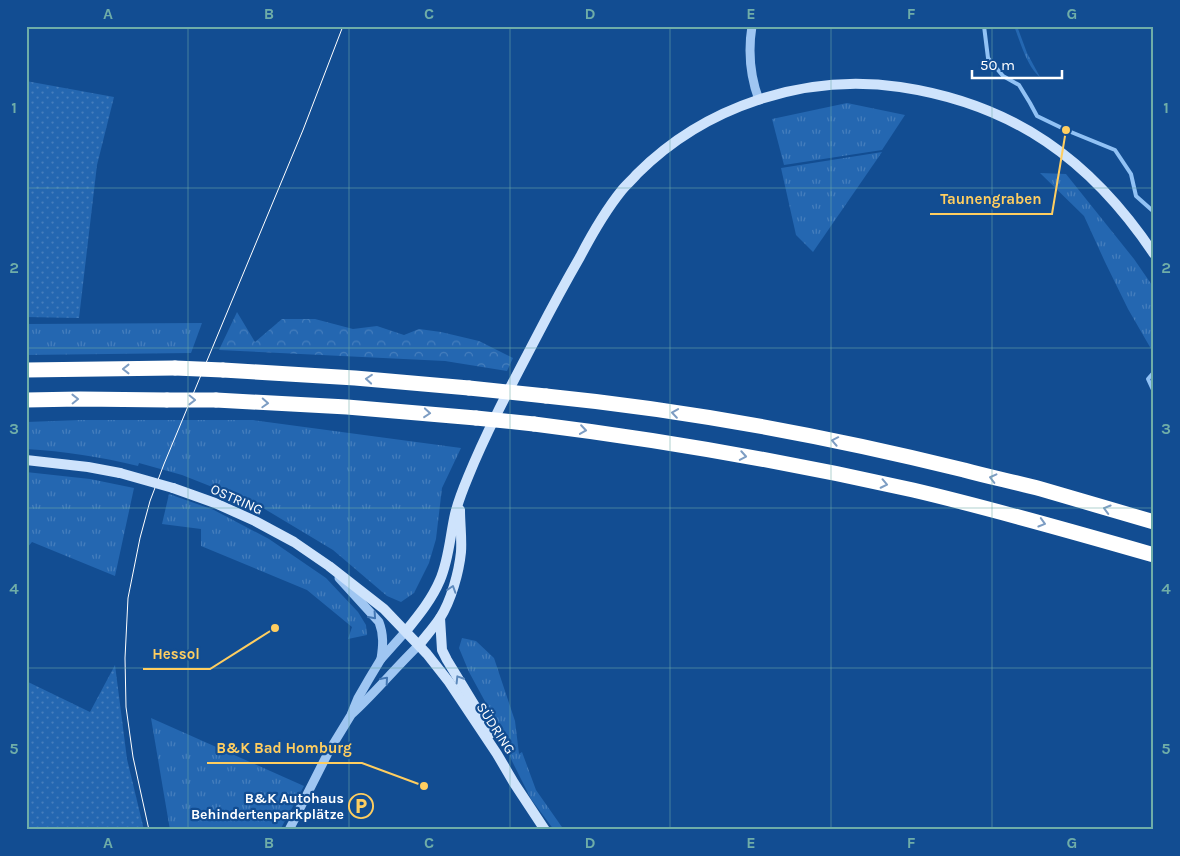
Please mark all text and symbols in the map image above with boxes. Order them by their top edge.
text: A [103,4,113,23]
text: B [264,4,274,23]
text: C [424,4,434,23]
text: D [585,4,596,23]
text: E [746,4,756,23]
text: F [907,4,916,23]
text: G [1067,4,1077,23]
scale bar [972,48,1062,80]
text: 50 m [980,56,1015,74]
text: 1 [11,98,17,117]
text: 1 [1163,98,1169,117]
callout: Taunengraben [930,184,1052,214]
text: Taunengraben [940,190,1042,208]
text: 2 [9,258,19,277]
text: 2 [1161,258,1171,277]
one-way arrow [122,364,130,374]
one-way arrow [364,374,372,385]
one-way arrow [72,394,79,404]
one-way arrow [188,395,196,405]
one-way arrow [261,397,269,408]
one-way arrow [423,408,431,419]
one-way arrow [670,408,679,418]
text: 3 [9,419,19,438]
text: 3 [1161,419,1171,438]
one-way arrow [579,424,587,435]
one-way arrow [830,436,839,446]
one-way arrow [739,450,748,460]
one-way arrow [989,473,997,483]
one-way arrow [880,478,888,489]
street label: OSTRING [208,480,266,519]
one-way arrow [1103,504,1112,514]
one-way arrow [1037,517,1045,527]
text: 4 [9,579,19,598]
text: 4 [1161,579,1171,598]
one-way arrow [447,585,457,593]
one-way arrow [367,610,376,619]
callout: Hessol [143,639,210,669]
text: Hessol [152,645,200,663]
one-way arrow [456,676,466,685]
one-way arrow [379,677,388,686]
street label: SÜDRING [473,699,518,757]
callout: B&K Bad Homburg [207,733,362,763]
text: 5 [9,739,19,758]
text: B&K Bad Homburg [216,739,352,757]
text: 5 [1161,739,1171,758]
place label: B&K Autohaus Behindertenparkplätze [191,790,344,823]
parking icon: B&K Autohaus Behindertenparkplätze [348,793,374,819]
text: A [103,833,113,852]
text: B [264,833,274,852]
text: C [424,833,434,852]
text: D [585,833,596,852]
text: E [746,833,756,852]
text: F [907,833,916,852]
text: G [1067,833,1077,852]

